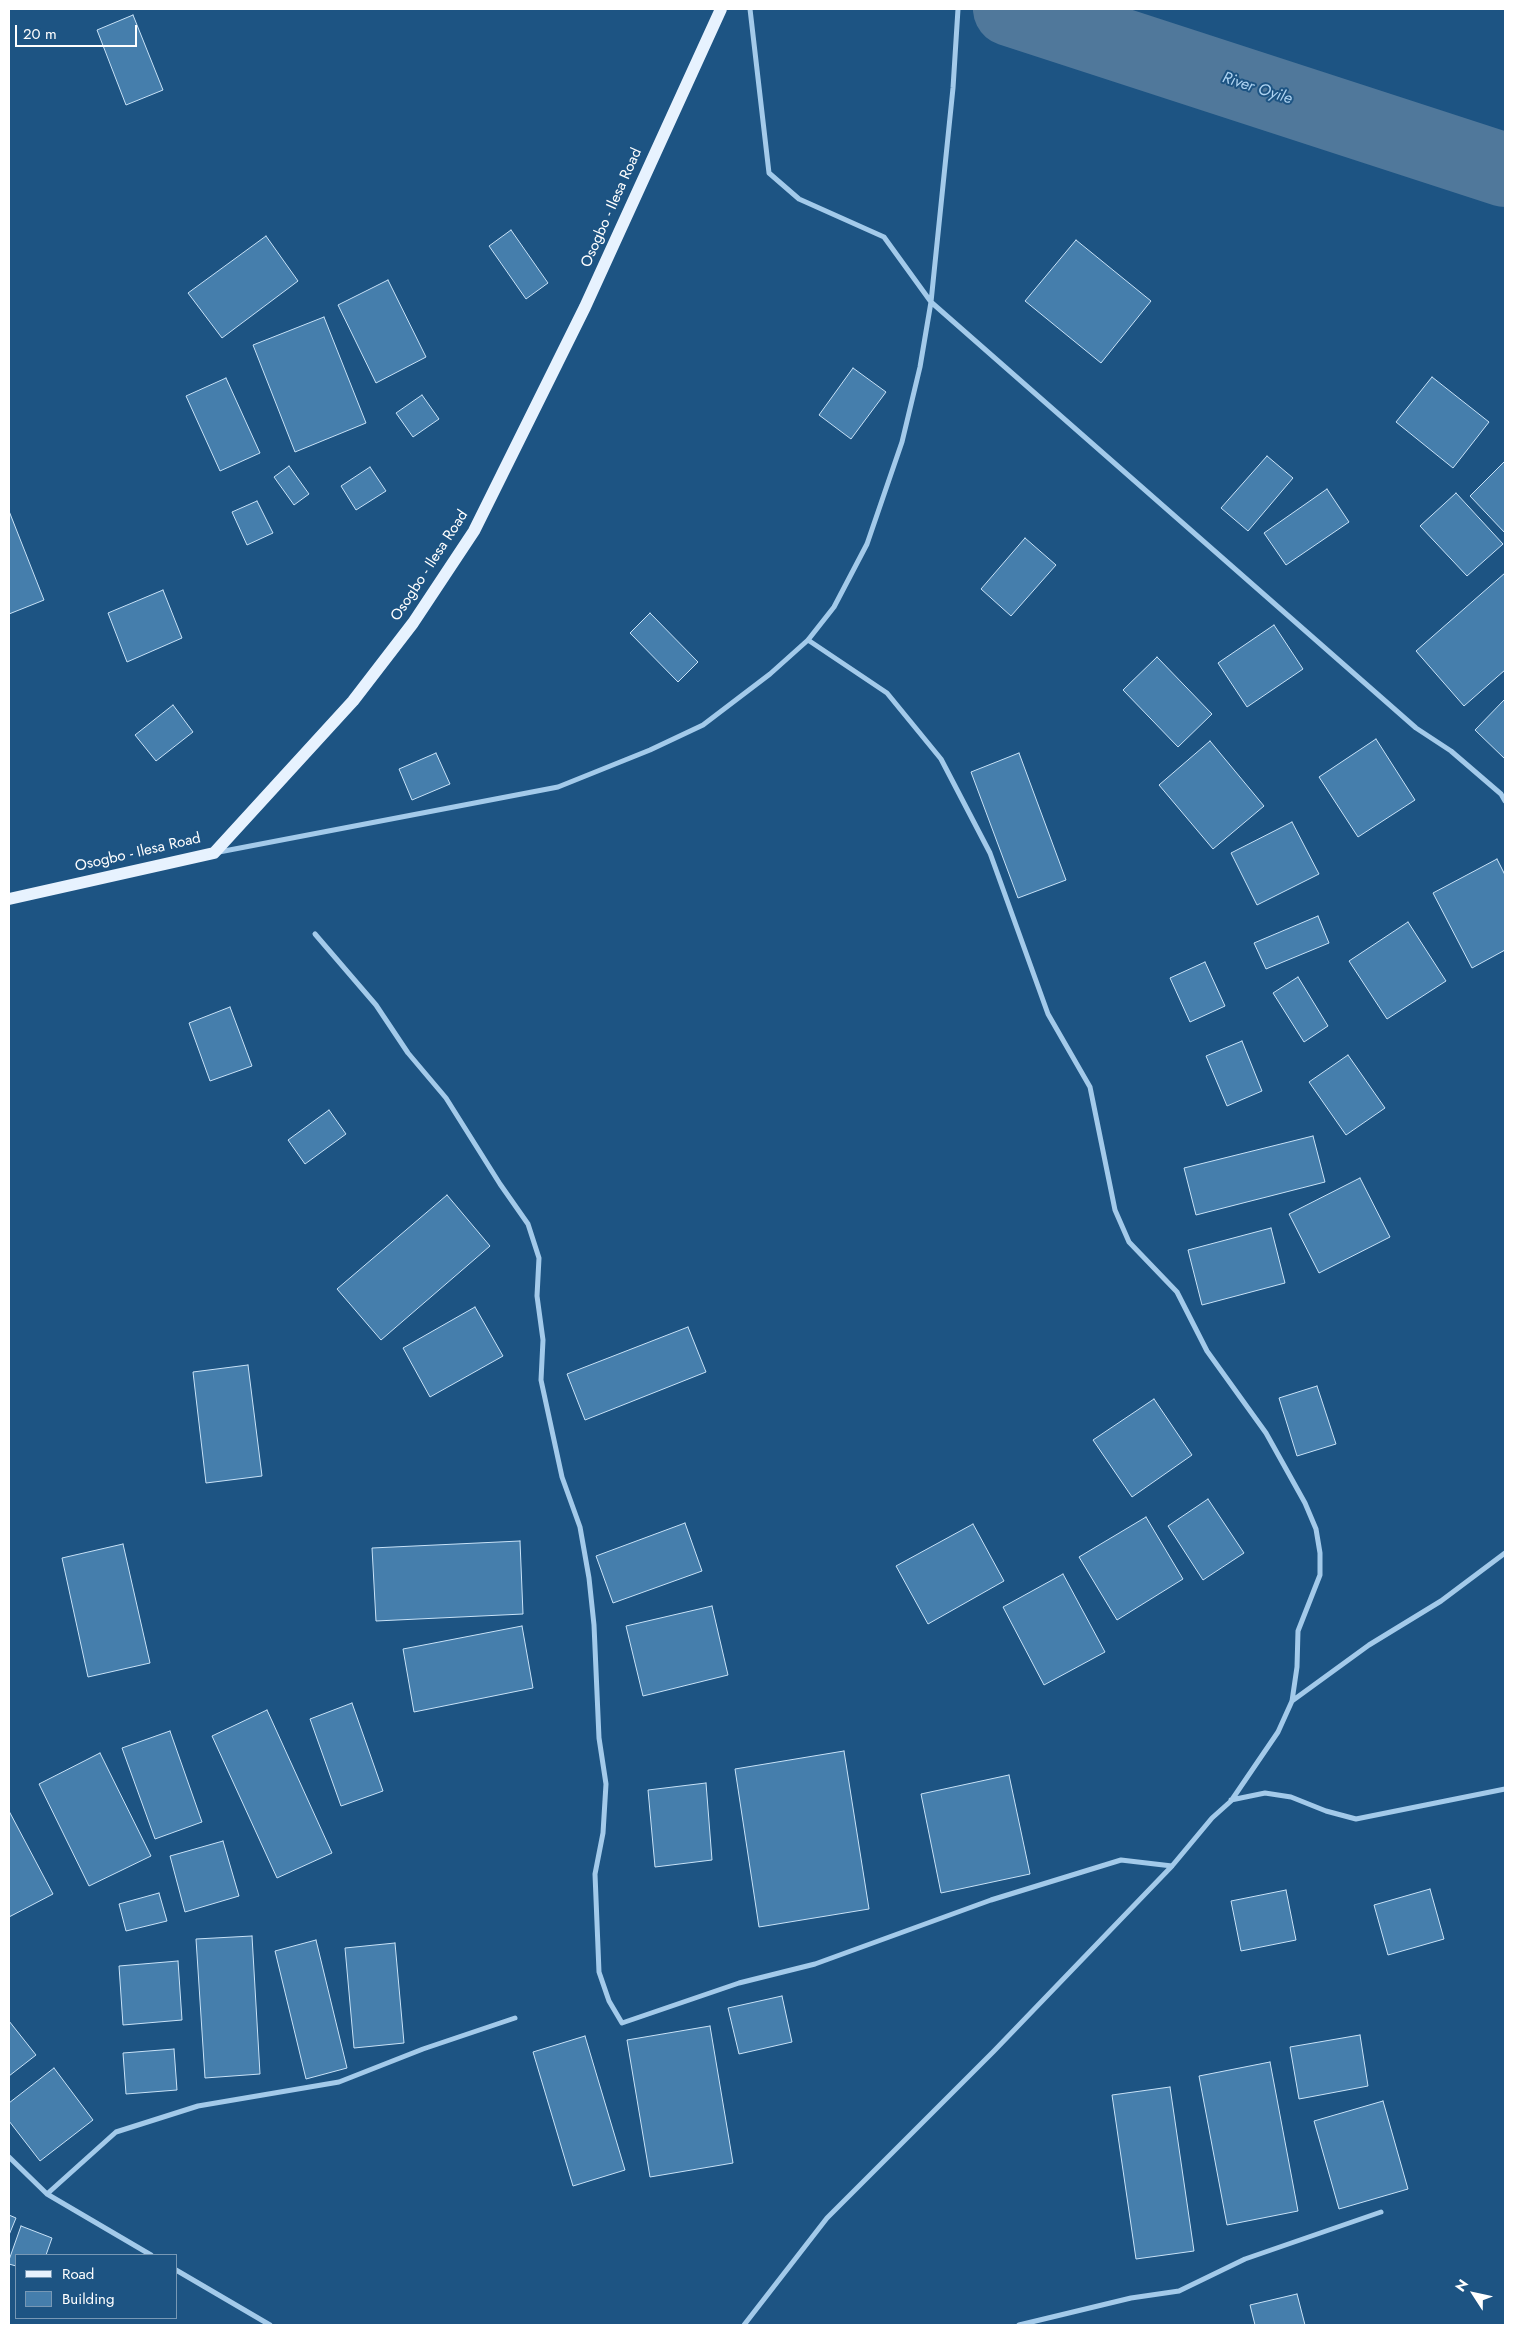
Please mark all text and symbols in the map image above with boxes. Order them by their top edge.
scale bar [18,15,140,47]
text: 20 m [23,23,57,45]
water label: River Oyile [1220,69,1294,109]
street label: Osogbo - Ilesa Road [578,146,646,270]
street label: Osogbo - Ilesa Road [387,507,473,625]
street label: Osogbo - Ilesa Road [73,830,203,876]
legend [15,2254,178,2319]
text: Road [62,2263,94,2285]
north arrow [1449,2269,1499,2319]
text: N [1450,2275,1473,2296]
text: Building [62,2288,114,2310]

